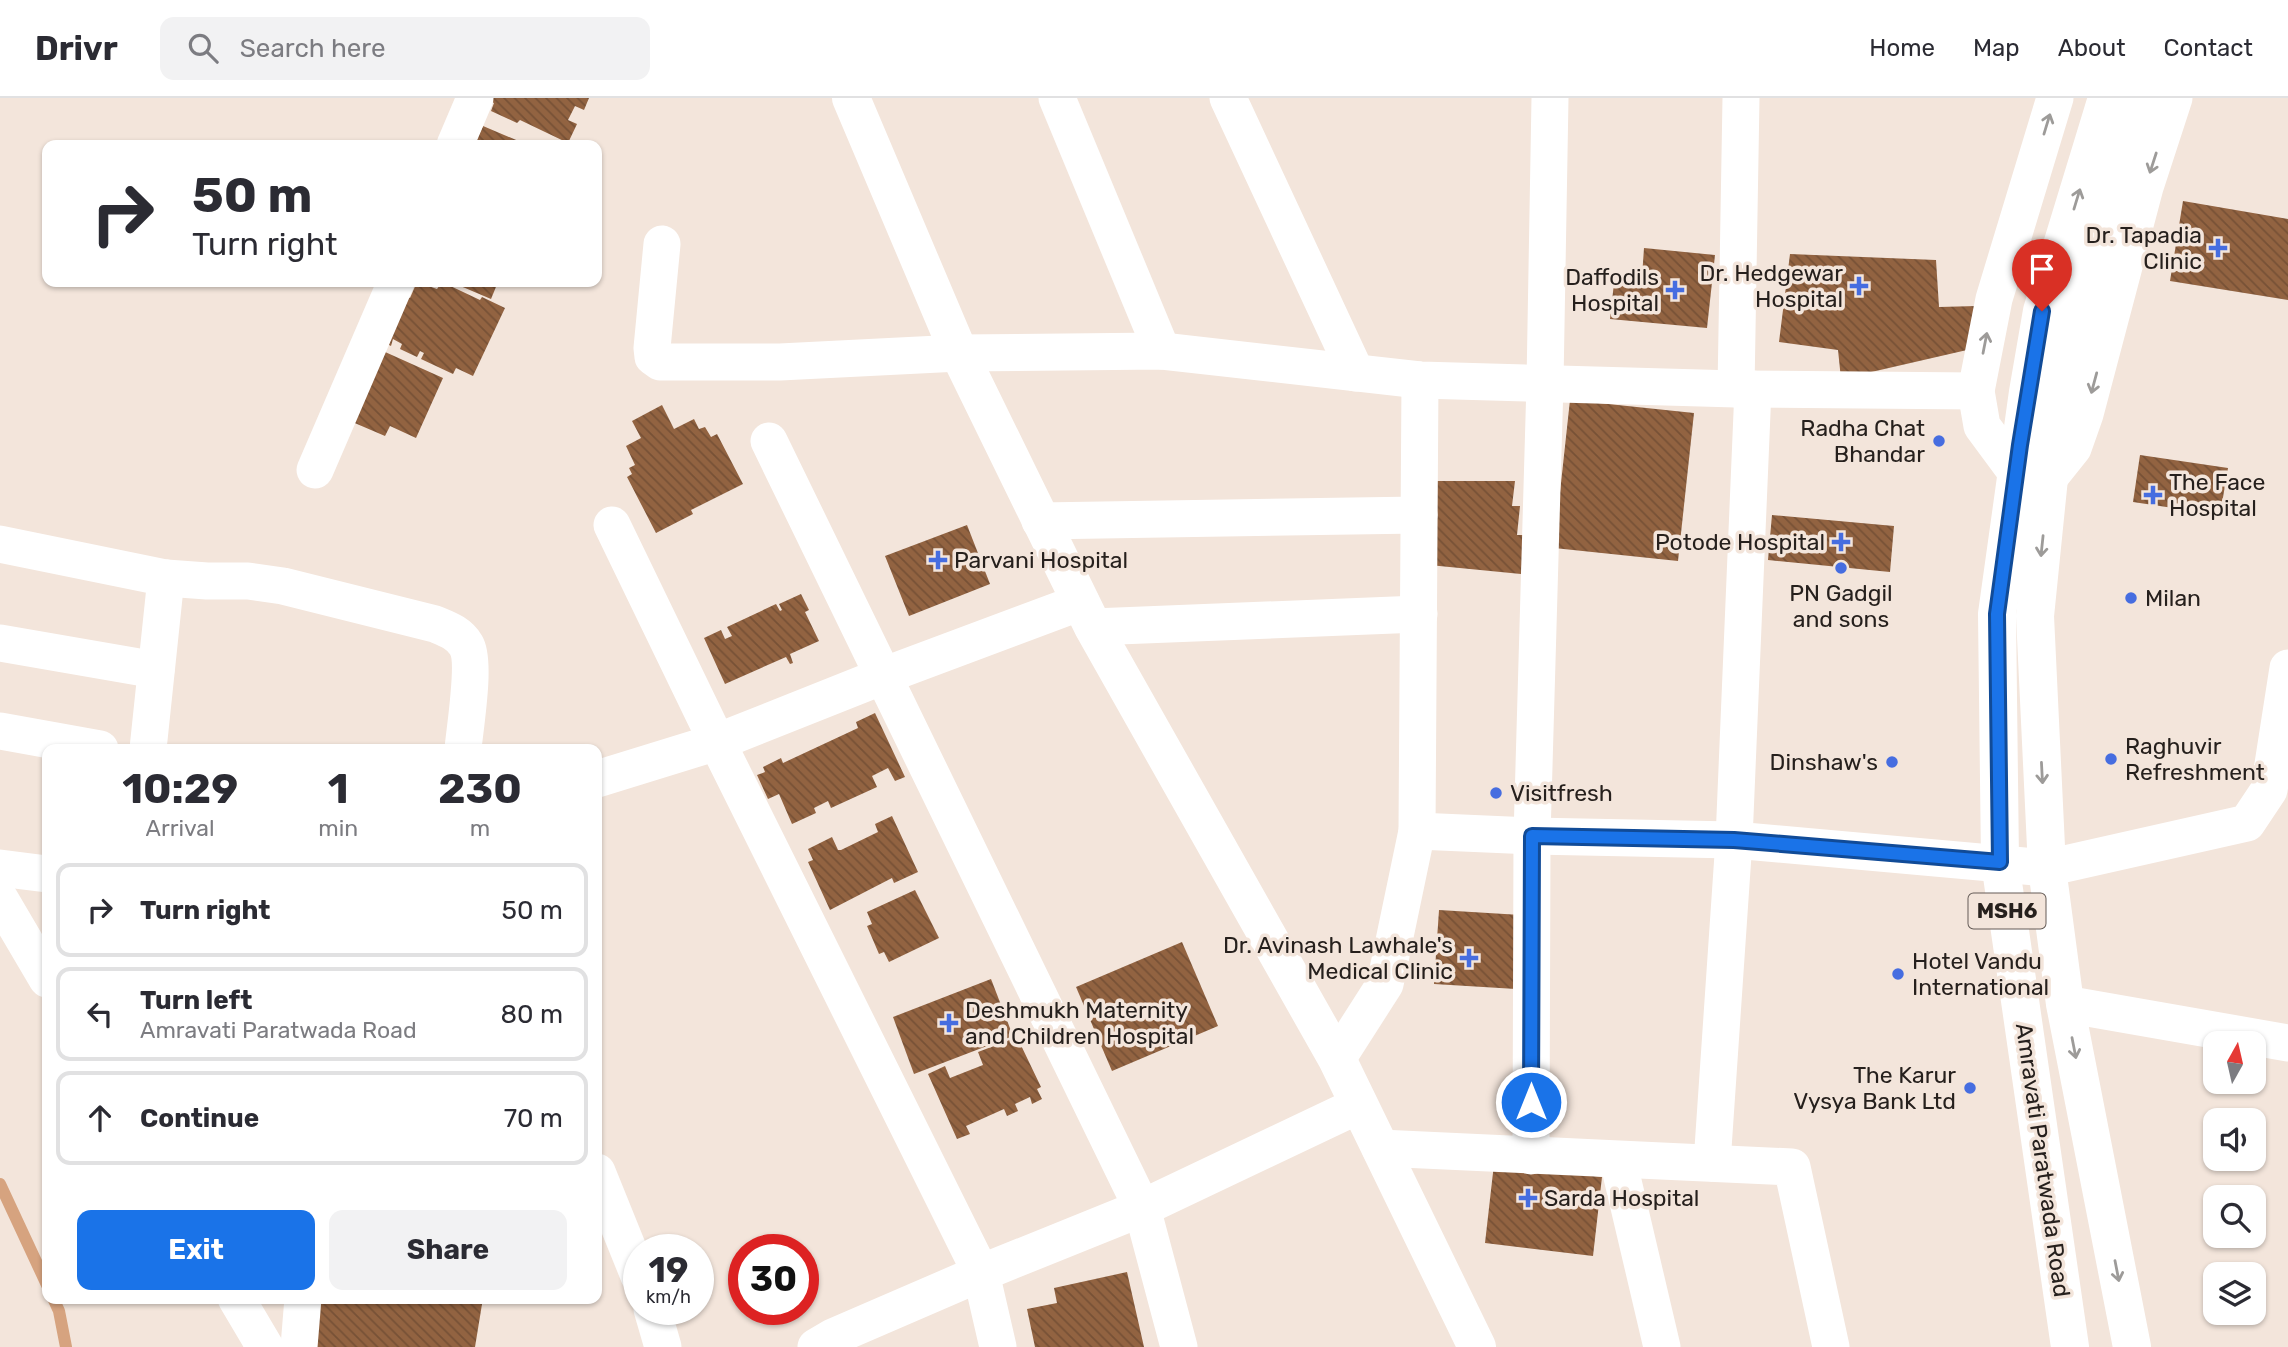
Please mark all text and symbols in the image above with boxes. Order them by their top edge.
search box [160,17,650,80]
text: Drivr [35,29,118,68]
icon: search [184,29,222,67]
text: Search here [240,33,386,64]
text: Home [1869,34,1935,62]
text: Map [1973,34,2020,62]
text: About [2058,34,2126,62]
text: Contact [2164,34,2253,62]
one-way arrow [2041,113,2054,135]
one-way arrow [2146,152,2159,174]
text: 50 m [192,166,312,224]
icon: right [77,168,168,259]
one-way arrow [2071,188,2084,210]
place label: Dr. Tapadia Clinic [2086,221,2202,275]
text: Turn right [192,225,337,263]
marker: Dr. Tapadia Clinic [2208,238,2228,258]
pin [2012,239,2072,311]
icon: arrive [2023,250,2061,288]
place label: Dr. Hedgewar Hospital [1699,259,1843,313]
place label: Daffodils Hospital [1565,263,1659,317]
marker: Dr. Hedgewar Hospital [1849,276,1869,296]
marker: Daffodils Hospital [1665,280,1685,300]
one-way arrow [1979,332,1992,355]
one-way arrow [2087,371,2100,393]
place label: Radha Chat Bhandar [1800,414,1925,468]
marker: Radha Chat Bhandar [1931,433,1947,449]
place label: The Face Hospital [2169,468,2265,522]
marker: The Face Hospital [2143,485,2163,505]
place label: Potode Hospital [1655,528,1825,556]
marker: Potode Hospital [1831,532,1851,552]
one-way arrow [2035,535,2048,557]
place label: Parvani Hospital [954,546,1128,574]
marker: Parvani Hospital [928,550,948,570]
marker: PN Gadgil and sons [1833,560,1849,576]
place label: PN Gadgil and sons [1789,579,1893,633]
place label: Milan [2145,584,2201,612]
marker: Milan [2123,590,2139,606]
place label: Raghuvir Refreshment [2125,732,2265,786]
place label: Dinshaw's [1770,748,1878,776]
marker: Raghuvir Refreshment [2103,751,2119,767]
marker: Dinshaw's [1884,754,1900,770]
one-way arrow [2036,762,2049,785]
text: 10:29 [122,764,238,814]
text: 1 [328,764,349,814]
text: 230 [438,764,522,814]
place label: Visitfresh [1510,779,1613,807]
marker: Visitfresh [1488,785,1504,801]
text: Arrival [146,814,215,842]
text: min [318,814,358,842]
text: m [470,814,490,842]
icon: right [81,891,119,929]
road number: MSH6 [1968,894,2046,928]
text: Turn right [140,895,270,926]
text: 50 m [502,895,563,926]
place label: Dr. Avinash Lawhale's Medical Clinic [1223,931,1453,985]
place label: Hotel Vandu International [1912,947,2049,1001]
marker: Dr. Avinash Lawhale's Medical Clinic [1459,948,1479,968]
marker: Hotel Vandu International [1890,966,1906,982]
text: Turn left [140,985,252,1016]
icon: left [81,995,119,1033]
place label: Deshmukh Maternity and Children Hospital [965,996,1194,1050]
text: 80 m [500,999,563,1030]
marker: Deshmukh Maternity and Children Hospital [939,1013,959,1033]
text: Amravati Paratwada Road [140,1016,417,1044]
street label: Amravati Paratwada Road [2010,1021,2076,1299]
north arrow [2203,1031,2266,1094]
map controls [2203,1031,2266,1325]
one-way arrow [2067,1036,2081,1059]
place label: The Karur Vysya Bank Ltd [1793,1061,1956,1115]
position arrow [1494,1065,1568,1139]
marker: The Karur Vysya Bank Ltd [1962,1080,1978,1096]
icon: ahead [81,1099,119,1137]
text: Continue [140,1103,259,1134]
text: 70 m [504,1103,563,1134]
button: sound [2203,1108,2266,1171]
place label: Sarda Hospital [1544,1184,1699,1212]
button: search [2203,1185,2266,1248]
marker: Sarda Hospital [1518,1188,1538,1208]
button: Exit [77,1210,315,1290]
button: Share [329,1210,567,1290]
speed limit sign: 30 [728,1234,819,1325]
text: 19 [649,1249,688,1291]
one-way arrow [2111,1259,2124,1282]
button: layers [2203,1262,2266,1325]
text: km/h [646,1286,691,1308]

